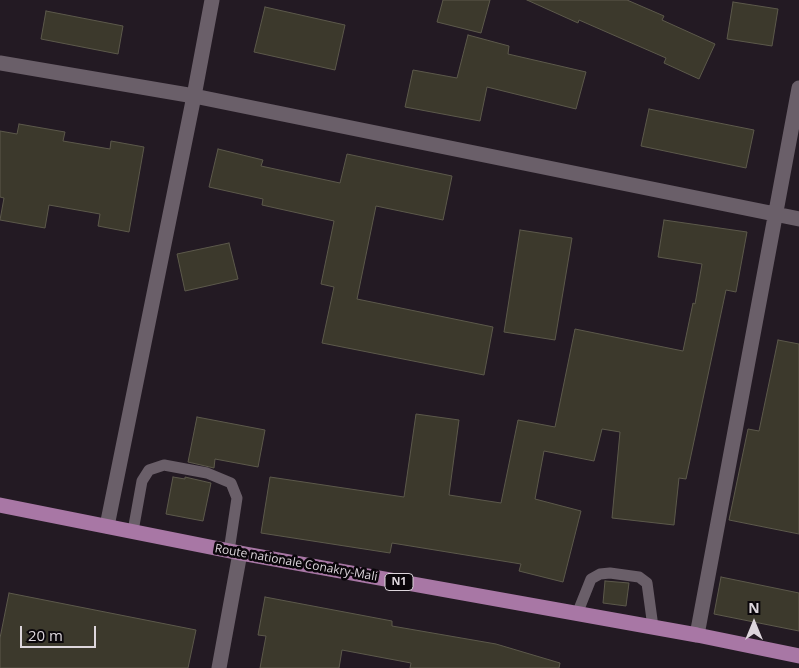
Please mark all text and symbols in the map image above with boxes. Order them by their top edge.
street label: Route nationale Conakry-Mali [214,542,378,584]
road number: N1 [385,574,413,590]
north arrow [729,598,779,648]
text: N [748,598,760,617]
scale bar [22,616,99,648]
text: 20 m [28,625,63,645]

